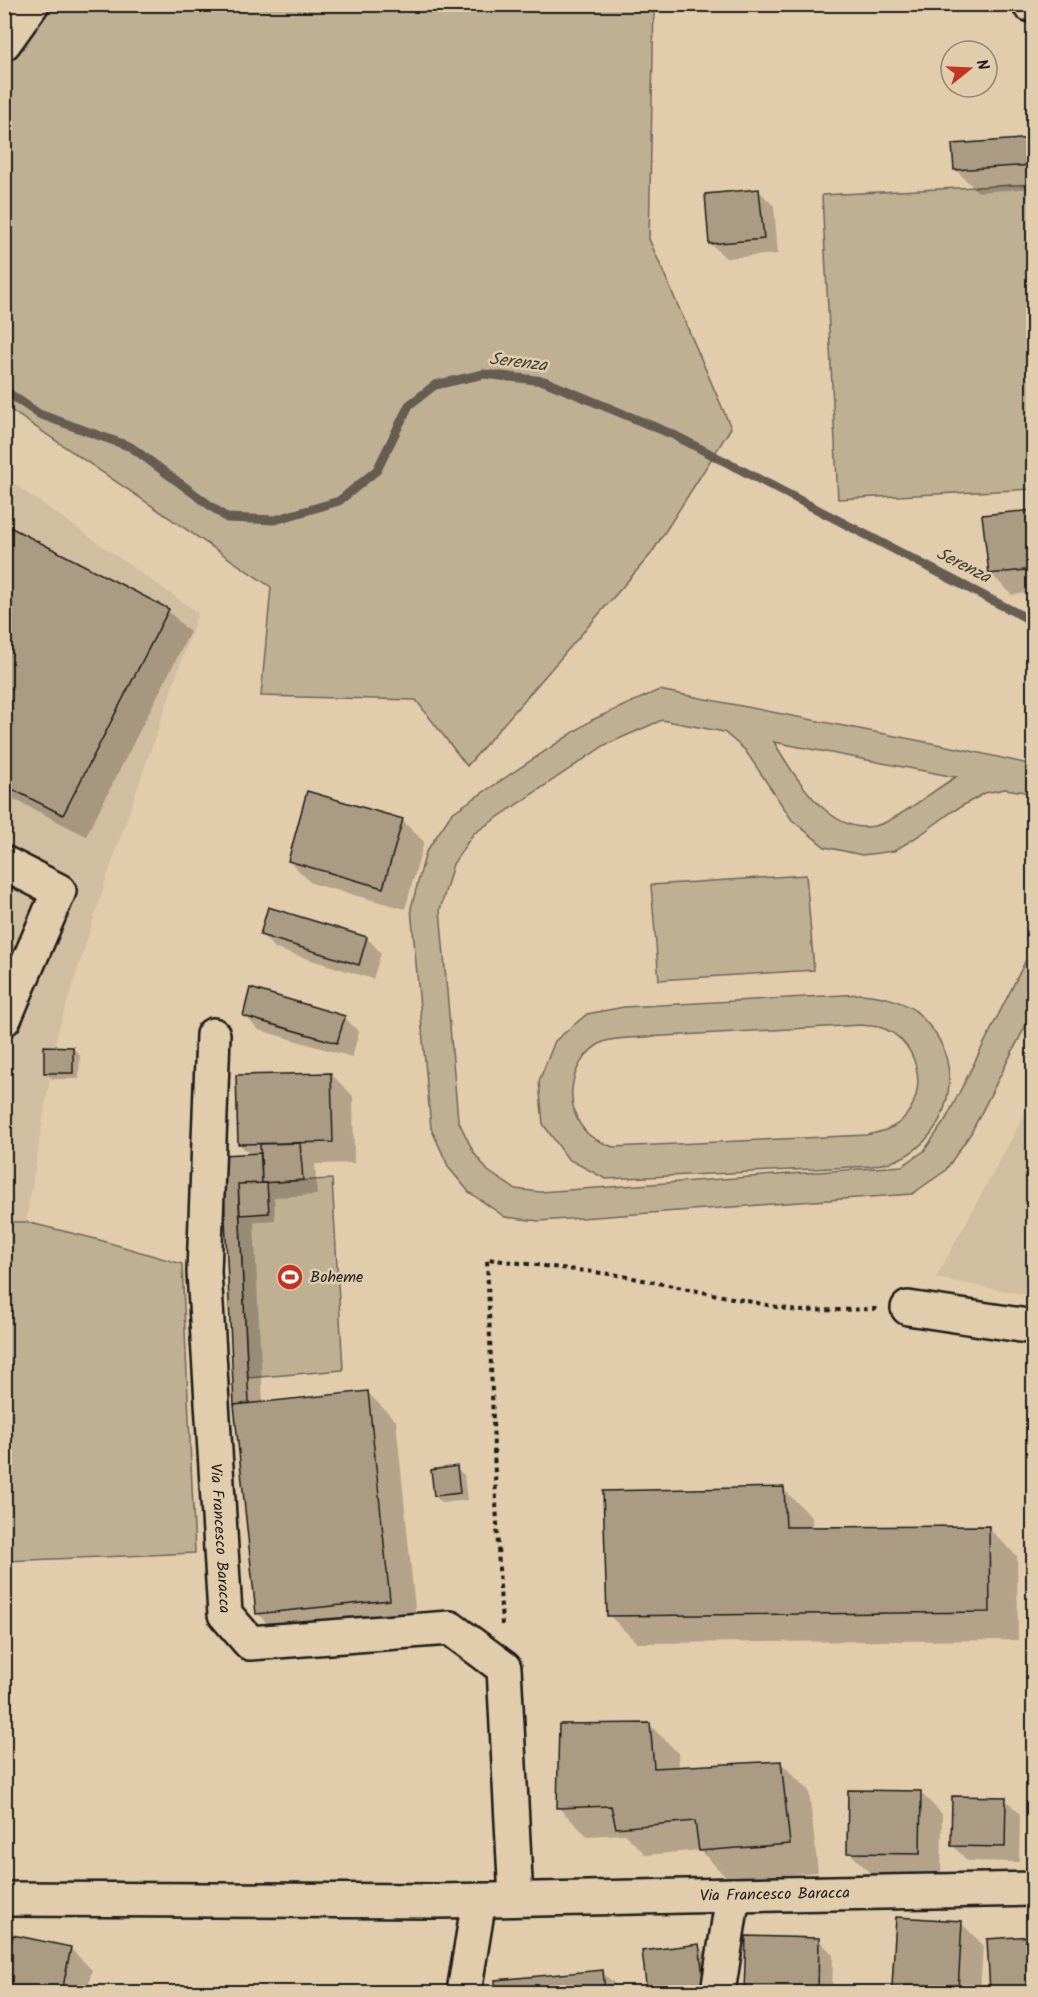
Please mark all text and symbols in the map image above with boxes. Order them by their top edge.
north arrow [939,39,999,99]
text: N [968,56,995,73]
water label: Serenza [488,345,550,381]
water label: Serenza [931,540,997,593]
sports icon: Boheme [275,1262,305,1292]
place label: Boheme [310,1265,363,1290]
street label: Via Francesco Baracca [203,1463,237,1614]
street label: Via Francesco Baracca [700,1880,850,1908]

